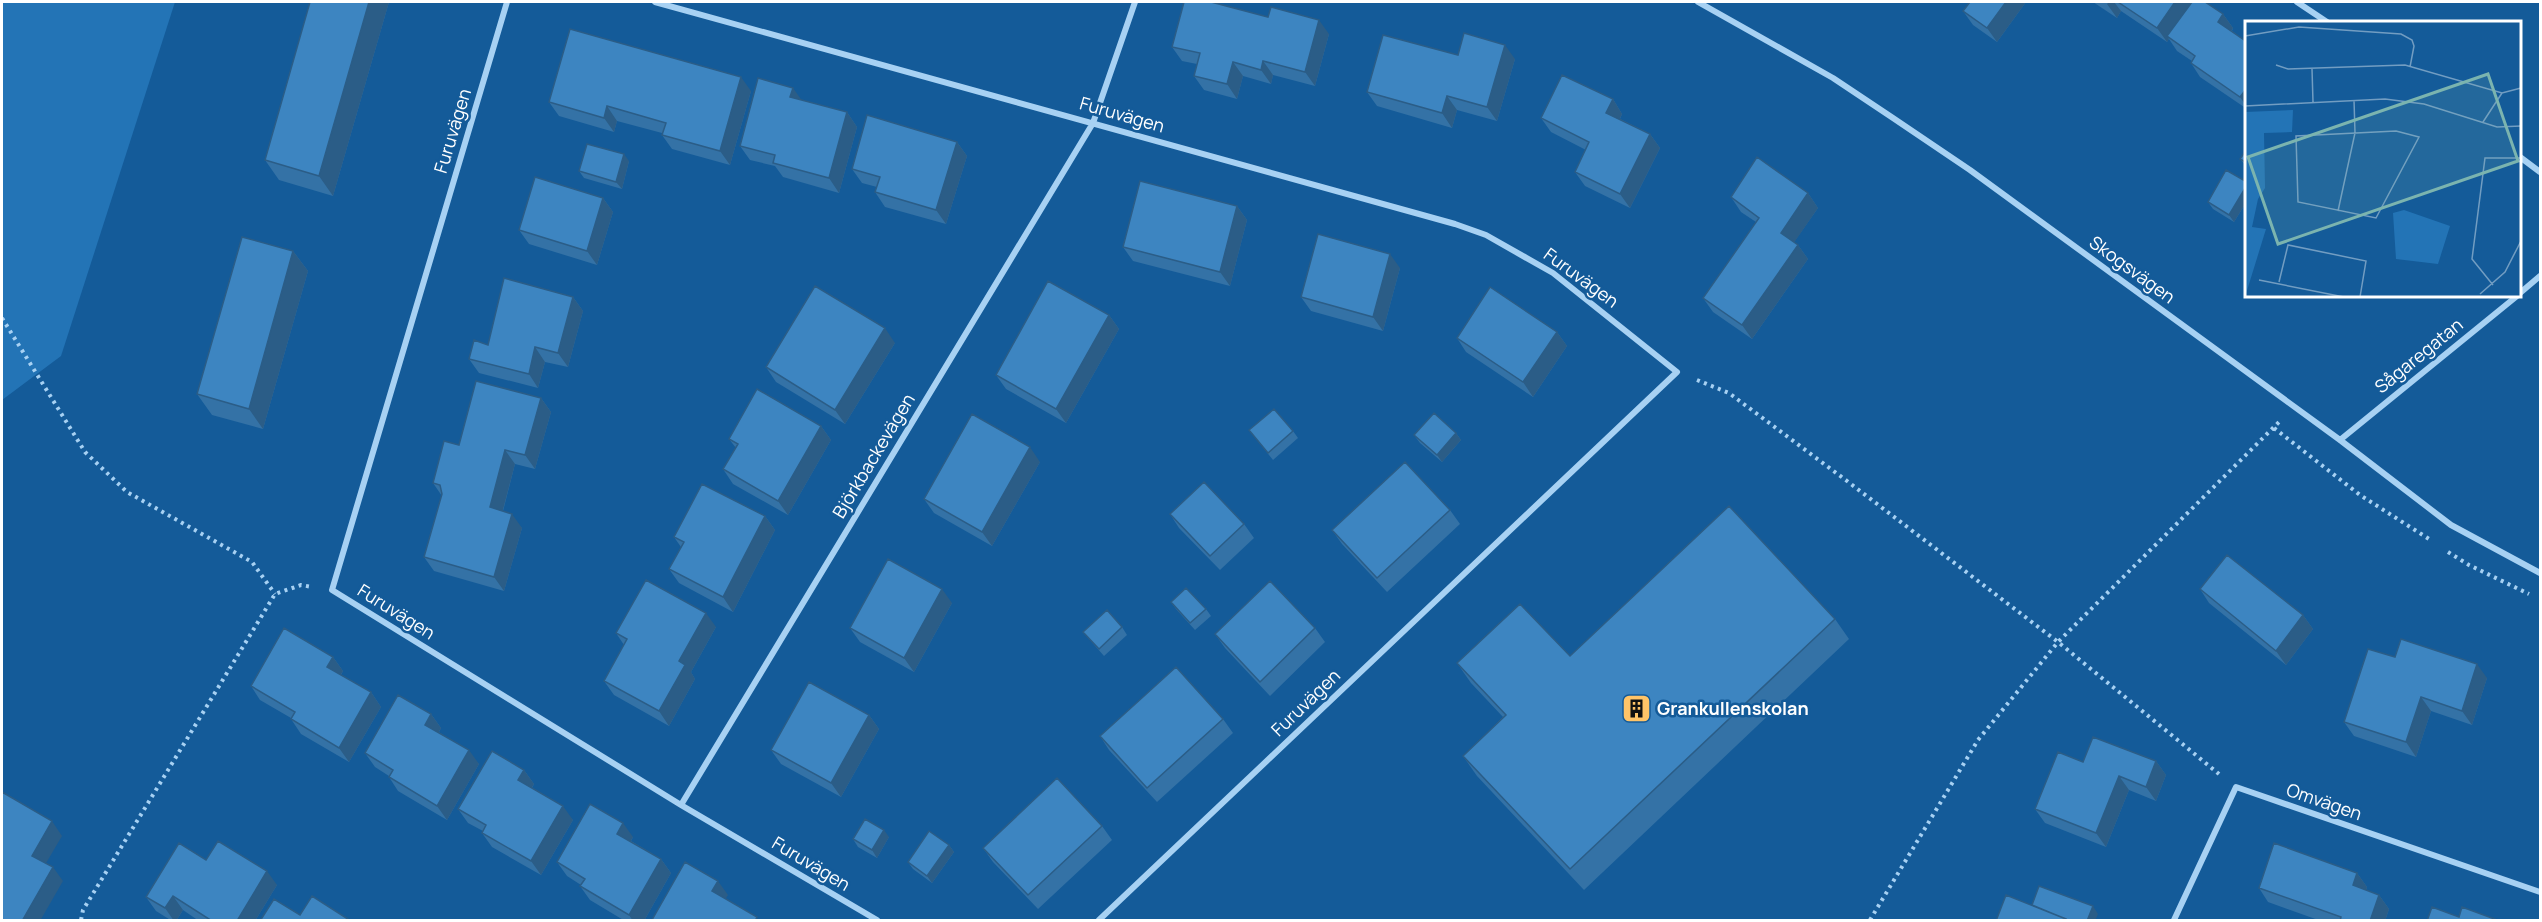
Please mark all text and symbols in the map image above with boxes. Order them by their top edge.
inset map [2245,21,2521,297]
street label: Furuvägen [428,86,476,176]
street label: Furuvägen [1077,90,1167,138]
street label: Skogsvägen [2085,230,2180,308]
street label: Furuvägen [1539,242,1624,313]
street label: Sågaregatan [2369,312,2468,398]
street label: Björkbackevägen [826,389,920,522]
street label: Furuvägen [353,578,440,644]
street label: Furuvägen [1266,663,1345,741]
building icon: Grankullenskolan [1620,693,1652,725]
place label: Grankullenskolan [1657,696,1809,720]
street label: Omvägen [2283,777,2365,825]
street label: Furuvägen [768,830,855,896]

